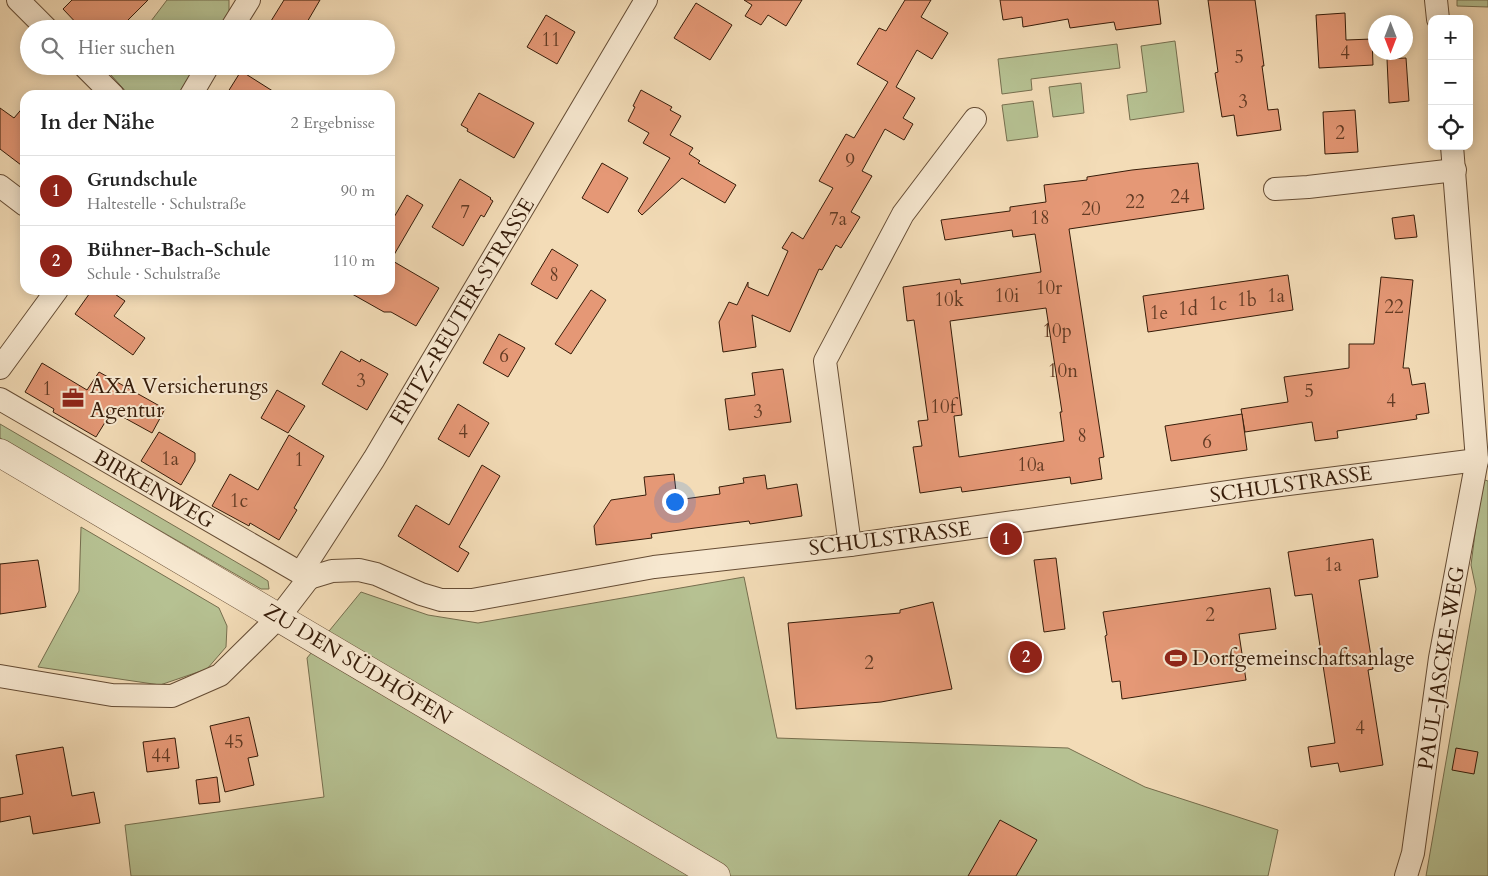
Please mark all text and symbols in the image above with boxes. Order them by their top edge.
north arrow [1368,15,1413,60]
map controls [1428,15,1473,150]
button: + [1428,15,1473,60]
search box [20,20,395,75]
house number: 11 [541,27,561,53]
icon: search [38,34,66,62]
text: Hier suchen [78,35,175,61]
house number: 4 [1340,40,1350,66]
house number: 5 [1234,44,1244,70]
button: − [1428,60,1473,105]
house number: 3 [1238,89,1248,115]
button: locate [1428,105,1473,150]
text: In der Nähe [40,108,155,137]
text: 2 Ergebnisse [290,112,375,134]
house number: 2 [1335,120,1345,146]
house number: 9 [845,148,855,174]
text: Grundschule [87,167,198,193]
text: 1 [52,180,60,202]
text: 90 m [341,180,375,202]
house number: 24 [1170,184,1190,210]
house number: 22 [1125,189,1145,215]
street label: FRITZ-REUTER-STRASSE [383,192,542,430]
text: Haltestelle · Schulstraße [87,193,246,215]
house number: 20 [1081,196,1101,222]
house number: 7 [460,199,470,225]
house number: 18 [1030,205,1050,231]
house number: 7a [829,206,847,232]
text: Bühner-Bach-Schule [87,237,271,263]
text: 2 [52,250,60,272]
text: 110 m [333,250,375,272]
house number: 8 [549,262,559,288]
text: Schule · Schulstraße [87,263,221,285]
house number: 10r [1036,275,1062,301]
house number: 10i [995,283,1019,309]
house number: 1a [1267,283,1285,309]
house number: 10k [934,287,965,313]
house number: 1b [1237,287,1257,313]
house number: 1c [1209,291,1228,317]
house number: 22 [1384,294,1404,320]
house number: 1d [1178,296,1198,322]
house number: 1e [1150,300,1168,326]
house number: 10p [1042,318,1072,344]
house number: 6 [499,343,509,369]
house number: 10n [1048,358,1078,384]
house number: 3 [356,368,366,394]
place label: AXA Versicherungs Agentur [90,372,268,425]
house number: 1 [42,376,52,402]
house number: 5 [1304,378,1314,404]
office icon: AXA Versicherungs Agentur [60,385,86,411]
house number: 4 [1386,388,1396,414]
house number: 10f [930,394,959,420]
house number: 3 [753,399,763,425]
house number: 4 [458,419,468,445]
house number: 8 [1077,423,1087,449]
house number: 6 [1202,429,1212,455]
street label: BIRKENWEG [88,443,220,536]
house number: 1a [161,446,179,472]
house number: 1 [294,447,304,473]
house number: 10a [1017,452,1045,478]
street label: SCHULSTRASSE [1208,459,1374,510]
house number: 1c [230,488,249,514]
your location [662,489,688,515]
street label: SCHULSTRASSE [807,514,973,563]
pin: 1 [990,520,1022,558]
house number: 1a [1324,552,1342,578]
street label: PAUL-JASCKE-WEG [1411,564,1472,772]
street label: ZU DEN SÜDHÖFEN [258,597,457,732]
house number: 2 [1205,602,1215,628]
pin: 2 [1010,638,1042,676]
place label: Dorfgemeinschaftsanlage [1192,644,1415,673]
sports icon: Dorfgemeinschaftsanlage [1163,645,1189,671]
house number: 2 [864,650,874,676]
house number: 4 [1355,715,1365,741]
house number: 45 [224,729,244,755]
house number: 44 [151,743,171,769]

